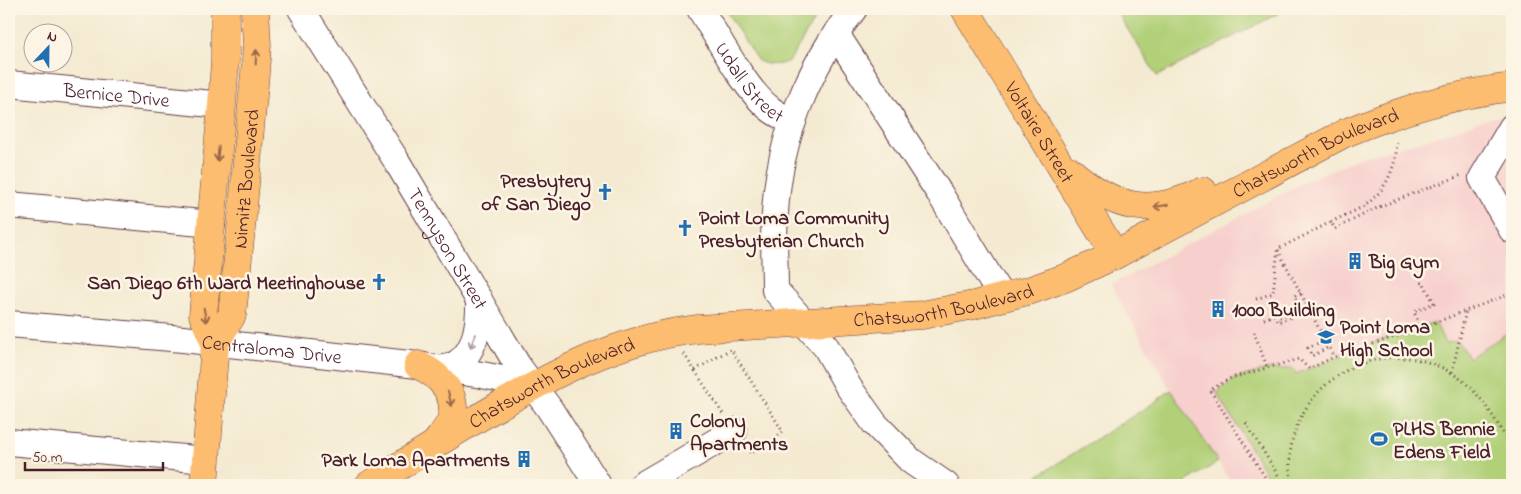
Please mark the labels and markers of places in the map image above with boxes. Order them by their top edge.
place label: Presbytery of San Diego [481,168,591,221]
church icon: Presbytery of San Diego [595,182,615,202]
place label: Point Loma Community Presbyterian Church [699,205,889,258]
church icon: Point Loma Community Presbyterian Church [675,218,695,238]
place label: Big Gym [1368,249,1440,279]
building icon: Big Gym [1345,251,1365,271]
place label: San Diego 6th Ward Meetinghouse [87,270,366,300]
church icon: San Diego 6th Ward Meetinghouse [369,272,389,292]
place label: 1000 Building [1232,297,1335,327]
building icon: 1000 Building [1208,299,1228,319]
place label: Point Loma High School [1340,314,1433,367]
school or university icon: Point Loma High School [1316,327,1336,347]
place label: Colony Apartments [690,408,788,460]
place label: PLHS Bennie Edens Field [1393,416,1496,468]
building icon: Colony Apartments [666,421,686,441]
sports icon: PLHS Bennie Edens Field [1369,429,1389,449]
place label: Park Loma Apartments [322,447,510,476]
building icon: Park Loma Apartments [514,449,534,469]

